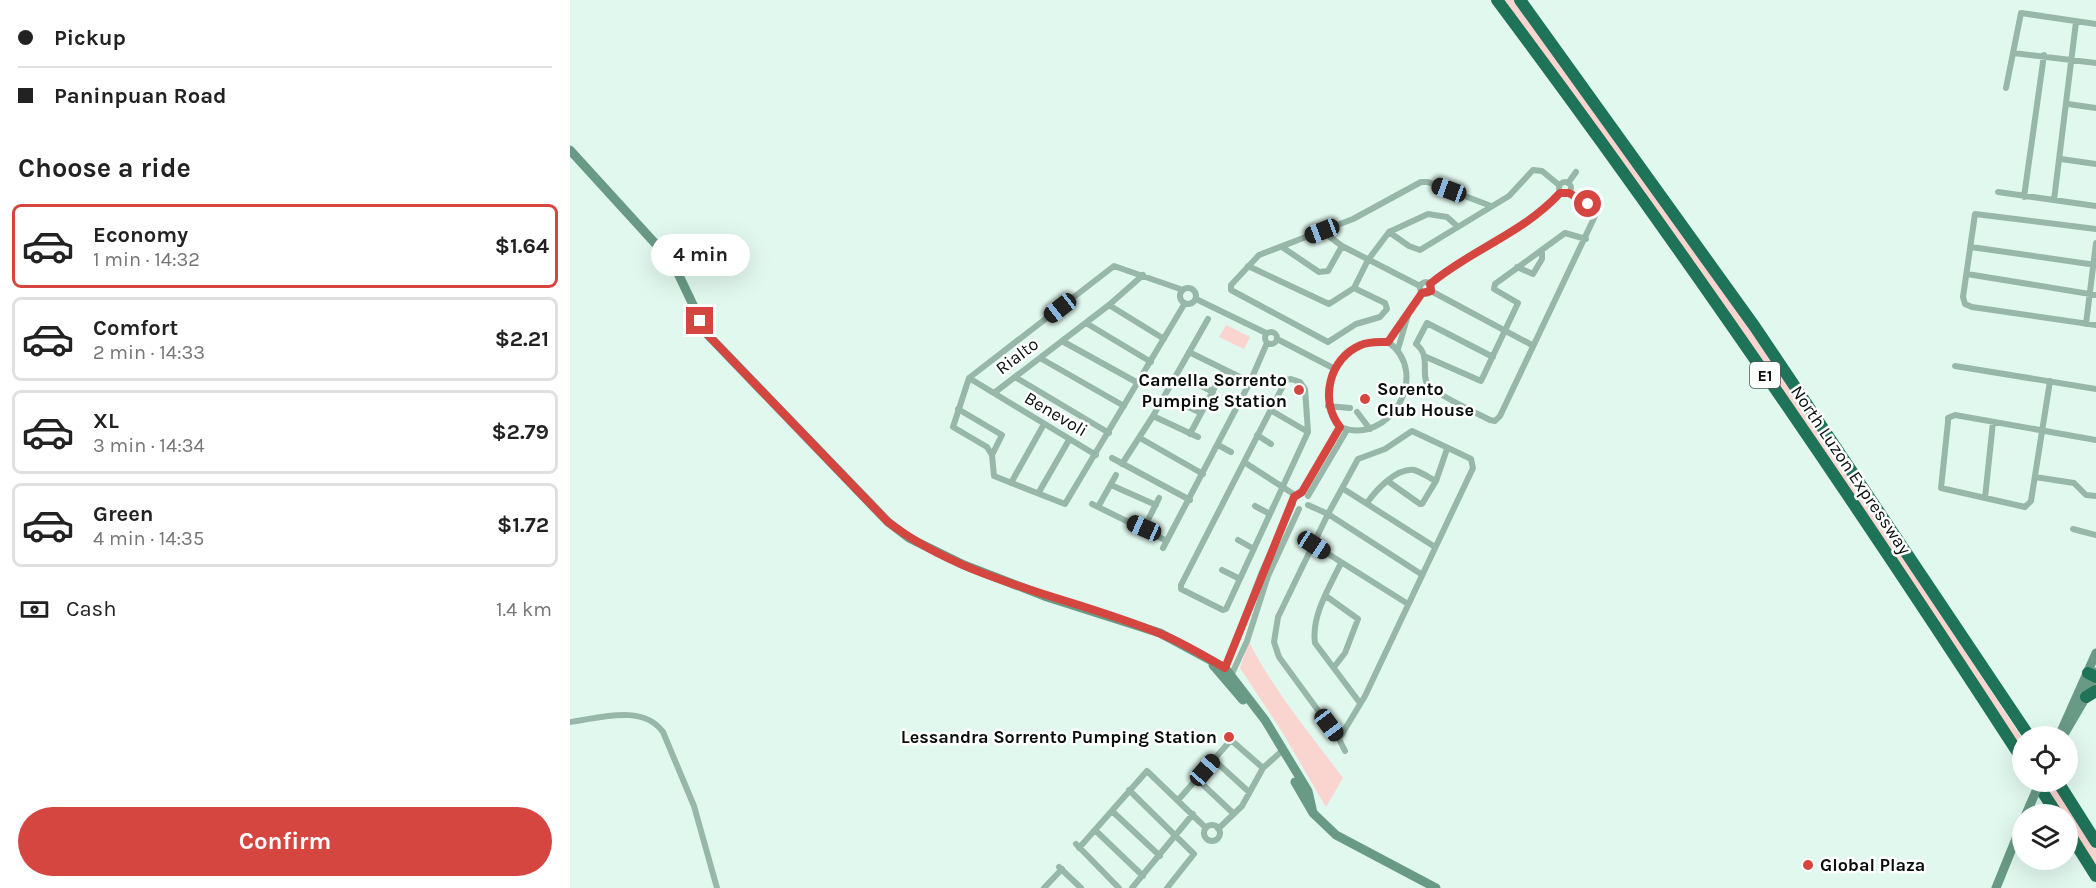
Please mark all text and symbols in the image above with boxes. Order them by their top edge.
text: Pickup [54,25,126,51]
text: Paninpuan Road [54,83,227,109]
text: Choose a ride [18,152,191,184]
car [1429,175,1469,205]
route start [1574,190,1601,217]
car [1302,216,1342,246]
icon: car [21,219,75,273]
text: Economy [93,222,188,248]
text: $1.64 [495,233,549,259]
callout: 4 min [650,234,750,276]
text: 4 min [673,243,728,266]
text: 1 min · 14:32 [93,248,200,271]
car [1040,290,1080,326]
route end [686,307,713,334]
icon: car [21,312,75,366]
text: Comfort [93,315,178,341]
text: $2.21 [495,326,549,352]
street label: Rialto [991,333,1043,379]
text: 2 min · 14:33 [93,341,205,364]
road number: E1 [1750,362,1780,388]
place label: Camella Sorrento Pumping Station [1139,369,1287,412]
place label: Sorento Club House [1377,378,1474,421]
street label: North Luzon Expressway [1786,381,1916,559]
marker: Camella Sorrento Pumping Station [1292,383,1306,397]
street label: Benevoli [1020,387,1092,441]
marker: Sorento Club House [1358,392,1372,406]
icon: car [21,405,75,459]
text: XL [93,408,119,434]
text: $2.79 [491,419,549,445]
text: 3 min · 14:34 [93,434,205,457]
icon: car [21,498,75,552]
text: Green [93,501,154,527]
text: $1.72 [497,512,549,538]
car [1124,512,1164,544]
text: 4 min · 14:35 [93,527,204,550]
car [1294,528,1334,562]
icon: cash [18,593,51,626]
text: Cash [66,596,116,622]
text: 1.4 km [496,598,552,621]
car [1311,705,1347,745]
place label: Lessandra Sorrento Pumping Station [901,726,1217,748]
map controls [2012,726,2078,870]
button: locate [2012,726,2078,792]
marker: Lessandra Sorrento Pumping Station [1222,730,1236,744]
car [1186,751,1224,789]
button: layers [2012,804,2078,870]
button: Confirm [18,807,552,876]
place label: Global Plaza [1820,854,1925,876]
marker: Global Plaza [1801,858,1815,872]

